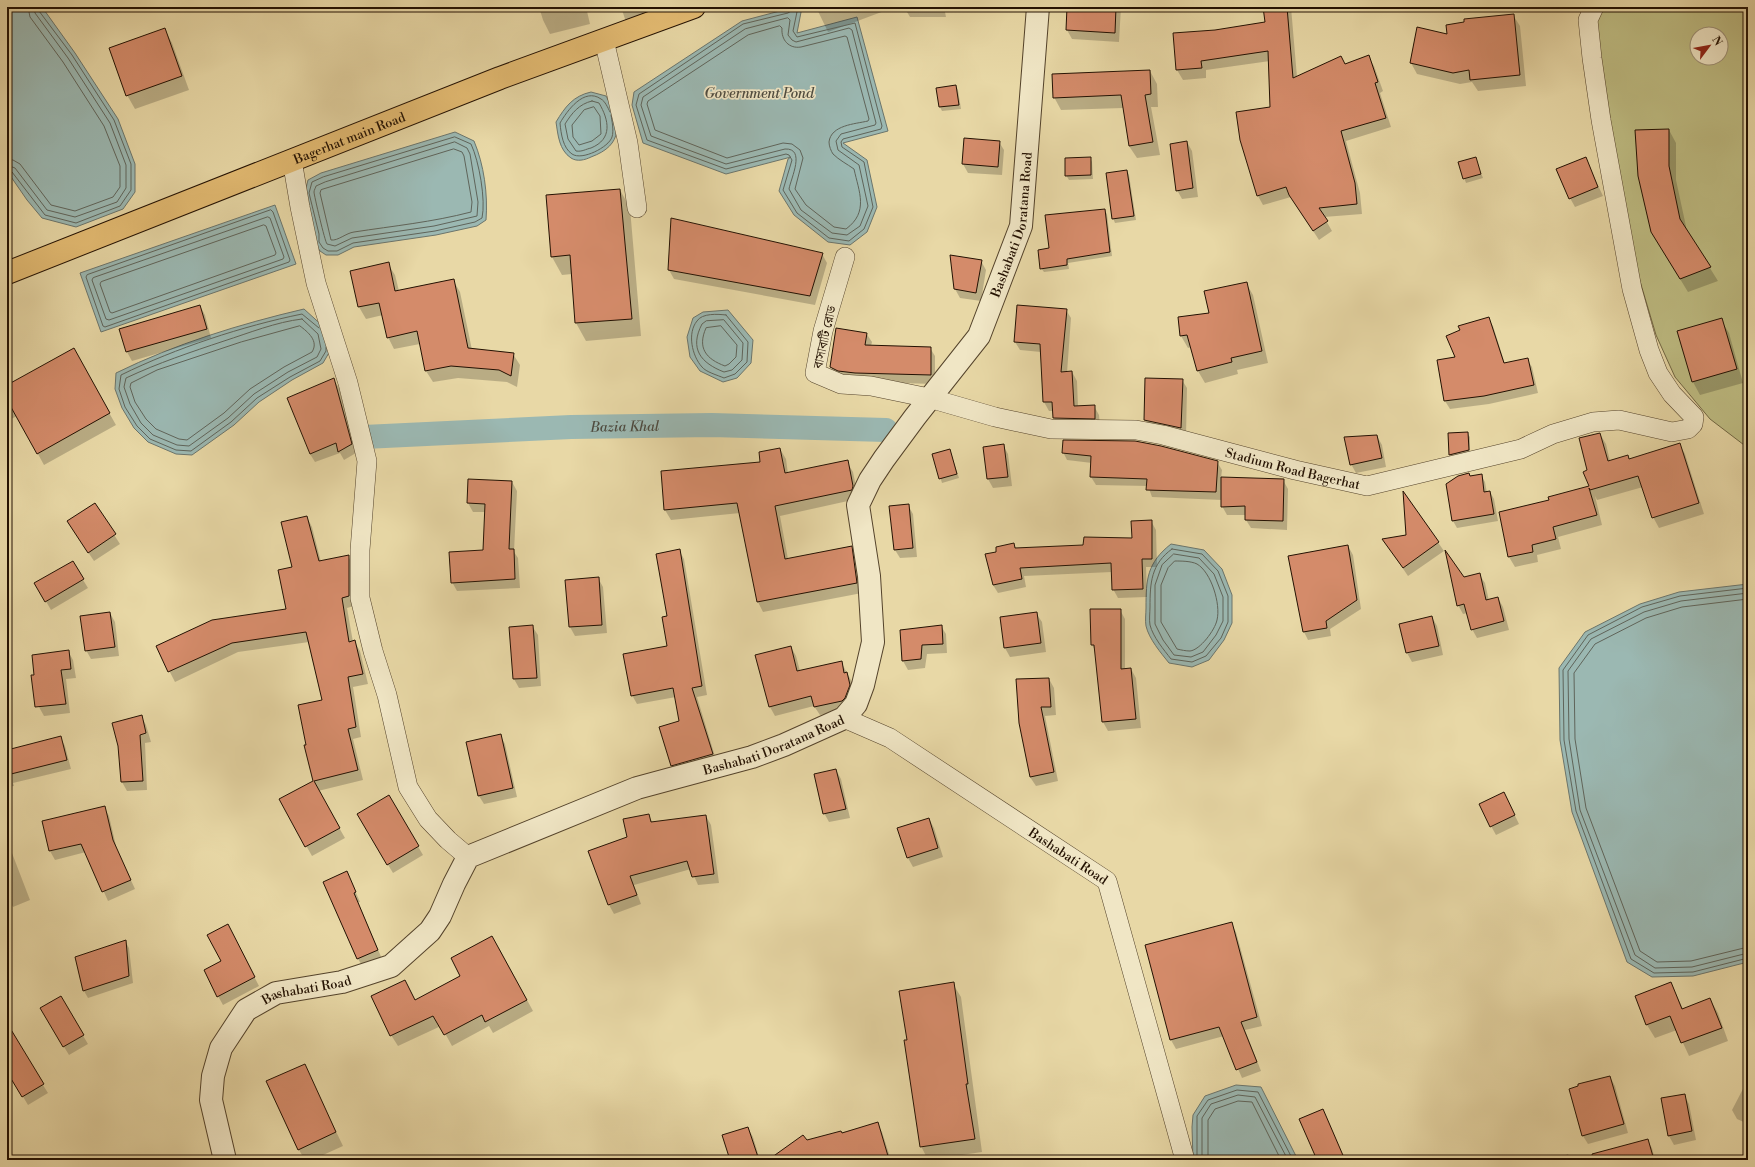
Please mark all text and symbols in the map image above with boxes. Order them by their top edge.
north arrow [1689,26,1729,66]
text: N [1708,34,1725,49]
water label: Government Pond [704,85,815,103]
street label: Bagerhat main Road [290,109,408,168]
street label: Bashabati Doratana Road [987,151,1036,301]
street label: বাসাবাটি রোড [810,303,840,371]
water label: Bazia Khal [589,418,660,437]
street label: Stadium Road Bagerhat [1224,445,1362,493]
street label: Bashabati Doratana Road [701,712,847,779]
street label: Bashabati Road [1025,824,1111,889]
street label: Bashabati Road [258,972,354,1009]

